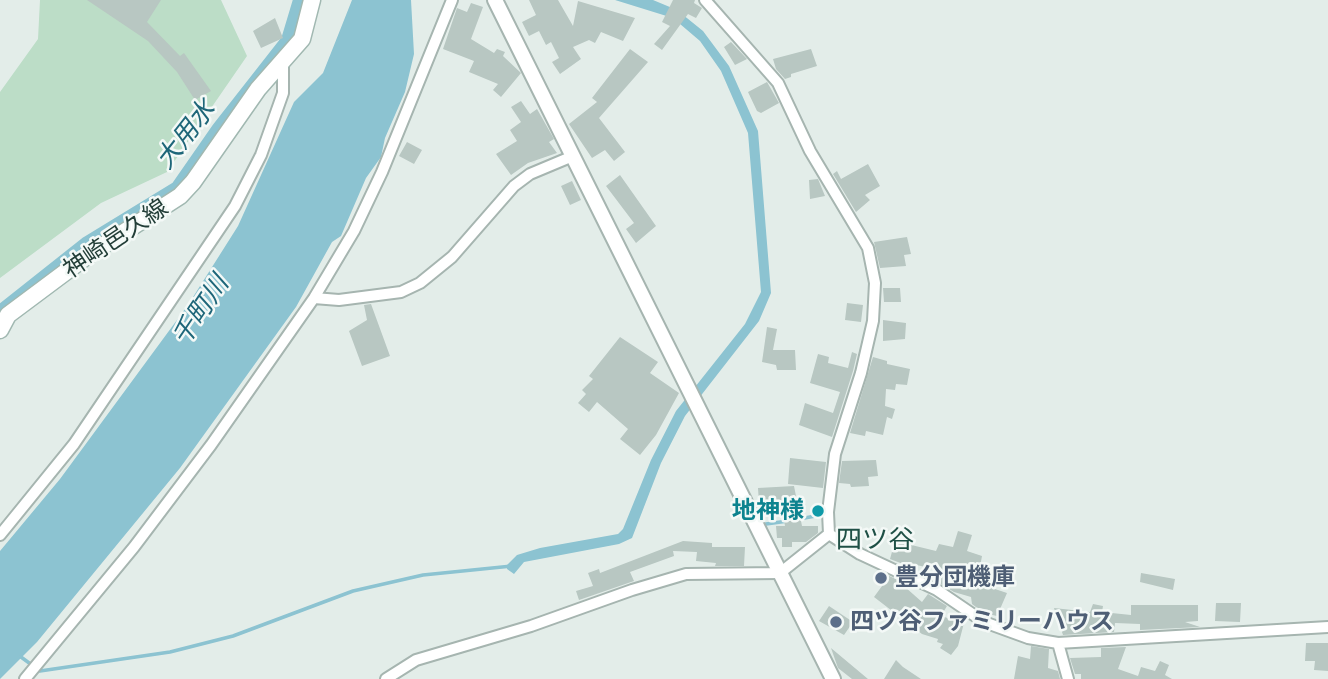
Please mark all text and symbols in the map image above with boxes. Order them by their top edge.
water label: 大用水 [150,95,222,175]
street label: 神崎邑久線 [58,194,174,284]
water label: 千町川 [166,270,236,352]
place label: 地神様 [732,497,804,525]
marker: 地神様 [810,503,826,519]
district label: 四ツ谷 [836,524,914,556]
place label: 豊分団機庫 [895,564,1015,592]
marker: 豊分団機庫 [873,570,889,586]
place label: 四ツ谷ファミリーハウス [850,608,1114,636]
marker: 四ツ谷ファミリーハウス [828,614,844,630]

